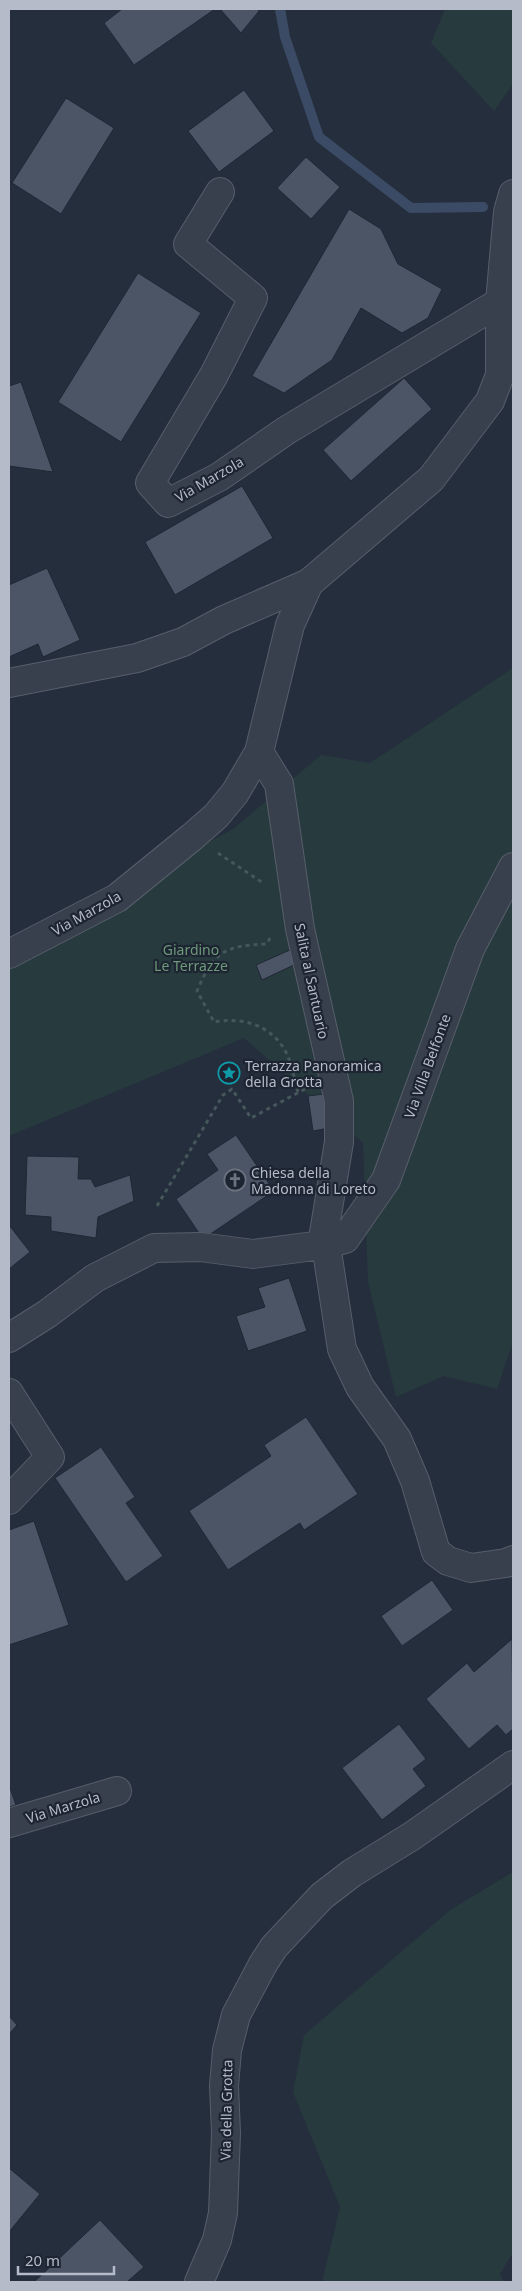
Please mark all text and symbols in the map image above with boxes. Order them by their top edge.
street label: Via Marzola [171,452,247,506]
street label: Via Marzola [48,886,124,940]
street label: Salita al Santuario [290,921,334,1041]
park label: Giardino Le Terrazze [154,940,228,975]
street label: Via Villa Belfonte [399,1011,455,1121]
place label: Terrazza Panoramica della Grotta [245,1056,382,1091]
place icon: Terrazza Panoramica della Grotta [217,1061,241,1085]
place label: Chiesa della Madonna di Loreto [251,1163,376,1198]
church icon: Chiesa della Madonna di Loreto [223,1168,247,1192]
street label: Via Marzola [24,1787,102,1827]
street label: Via della Grotta [216,2059,236,2161]
scale bar [18,2244,114,2276]
text: 20 m [25,2250,60,2270]

